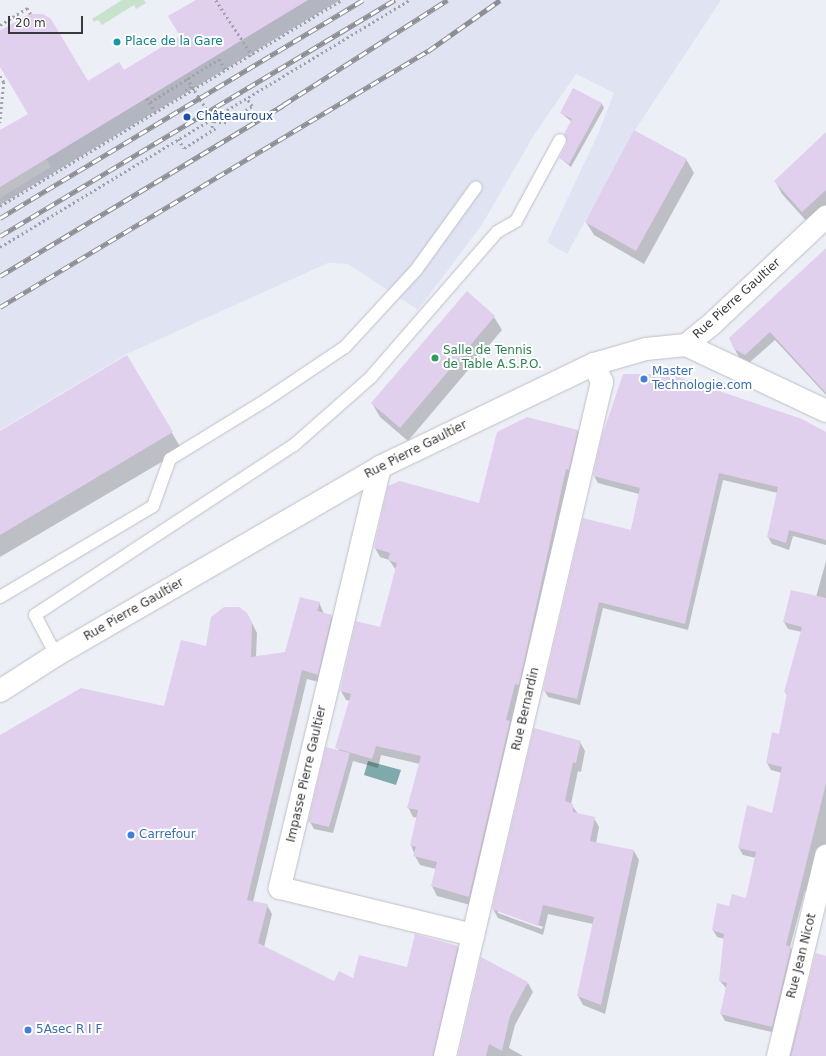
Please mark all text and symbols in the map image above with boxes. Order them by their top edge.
scale bar [10,8,85,34]
text: 20 m [15,16,46,30]
place label: Place de la Gare [125,35,223,49]
marker: Place de la Gare [112,37,122,47]
place label: Châteauroux [196,110,273,124]
marker: Châteauroux [181,111,193,123]
street label: Rue Pierre Gaultier [690,256,784,342]
place label: Salle de Tennis de Table A.S.P.O. [443,344,542,372]
marker: Salle de Tennis de Table A.S.P.O. [430,353,440,363]
place label: Master Technologie.com [652,365,752,393]
marker: Master Technologie.com [639,374,649,384]
street label: Rue Pierre Gaultier [362,418,470,482]
street label: Rue Pierre Gaultier [82,576,186,644]
street label: Rue Bernardin [509,666,543,752]
street label: Impasse Pierre Gaultier [284,704,330,844]
place label: Carrefour [139,828,196,842]
marker: Carrefour [126,830,136,840]
street label: Rue Jean Nicot [784,912,820,1000]
place label: 5Asec R I F [36,1023,102,1037]
marker: 5Asec R I F [23,1025,33,1035]

